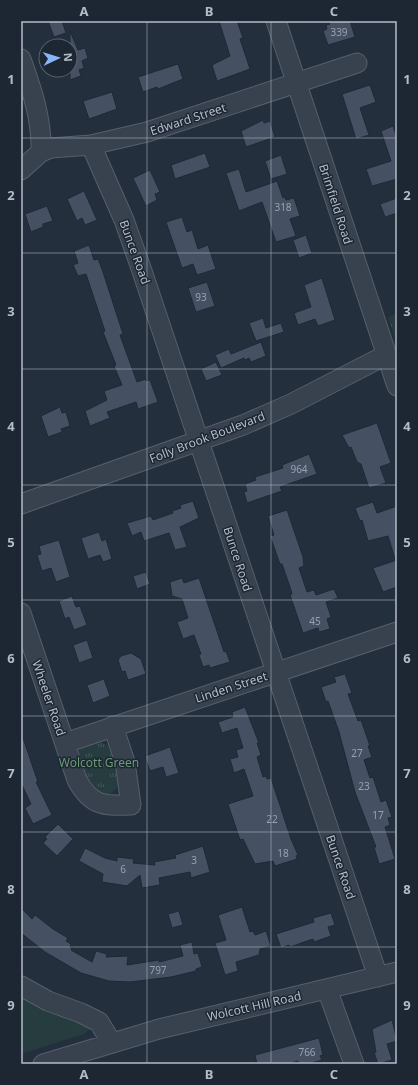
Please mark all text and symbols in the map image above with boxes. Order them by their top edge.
text: A [80,2,89,20]
text: B [205,2,213,20]
text: C [330,2,338,20]
house number: 339 [330,25,348,39]
north arrow [38,38,78,78]
text: N [61,52,76,62]
text: 1 [7,70,15,88]
text: 1 [403,70,411,88]
street label: Edward Street [148,99,229,139]
street label: Brimfield Road [315,162,357,246]
text: 2 [7,186,15,204]
text: 2 [403,186,411,204]
house number: 318 [274,200,292,214]
street label: Bunce Road [116,218,154,286]
house number: 93 [195,290,207,304]
text: 3 [7,302,15,320]
text: 3 [403,302,411,320]
street label: Folly Brook Boulevard [147,407,267,467]
text: 4 [7,417,15,435]
text: 4 [403,417,411,435]
house number: 964 [290,462,308,476]
street label: Bunce Road [220,524,256,594]
text: 5 [7,533,15,551]
text: 5 [403,533,411,551]
house number: 45 [309,614,321,628]
text: 6 [7,649,15,667]
text: 6 [403,649,411,667]
street label: Wheeler Road [28,658,70,738]
street label: Linden Street [193,667,270,707]
house number: 27 [351,746,363,760]
park label: Wolcott Green [59,754,139,771]
text: 7 [7,764,15,782]
text: 7 [403,764,411,782]
house number: 23 [358,779,370,793]
house number: 17 [372,808,384,822]
house number: 22 [266,812,278,826]
street label: Bunce Road [322,832,360,902]
house number: 18 [277,846,289,860]
house number: 3 [191,853,197,867]
house number: 6 [120,862,126,876]
text: 8 [7,880,15,898]
text: 8 [403,880,411,898]
house number: 797 [149,963,167,977]
street label: Wolcott Hill Road [205,987,303,1025]
text: 9 [7,996,15,1014]
text: 9 [403,996,411,1014]
house number: 766 [298,1045,316,1059]
text: A [80,1065,89,1083]
text: B [205,1065,213,1083]
text: C [330,1065,338,1083]

